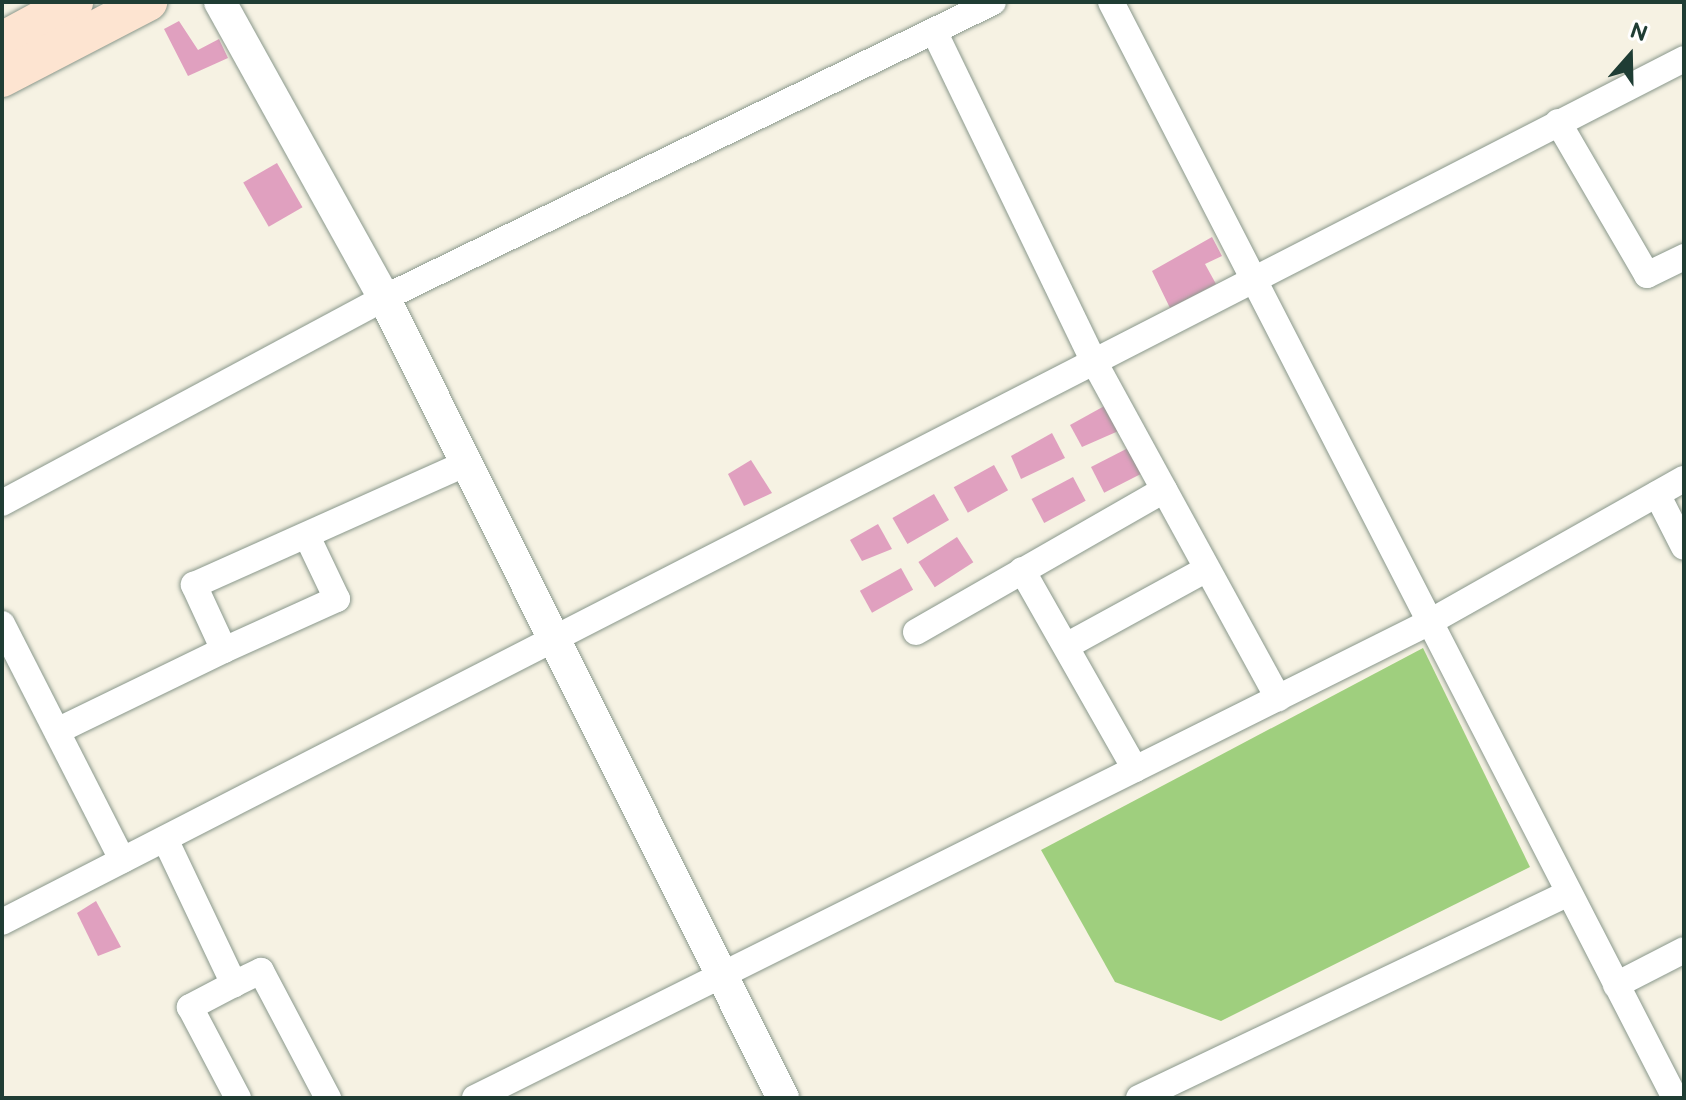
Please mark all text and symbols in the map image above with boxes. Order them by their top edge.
north arrow [1590,16,1670,96]
text: N [1626,17,1651,48]

